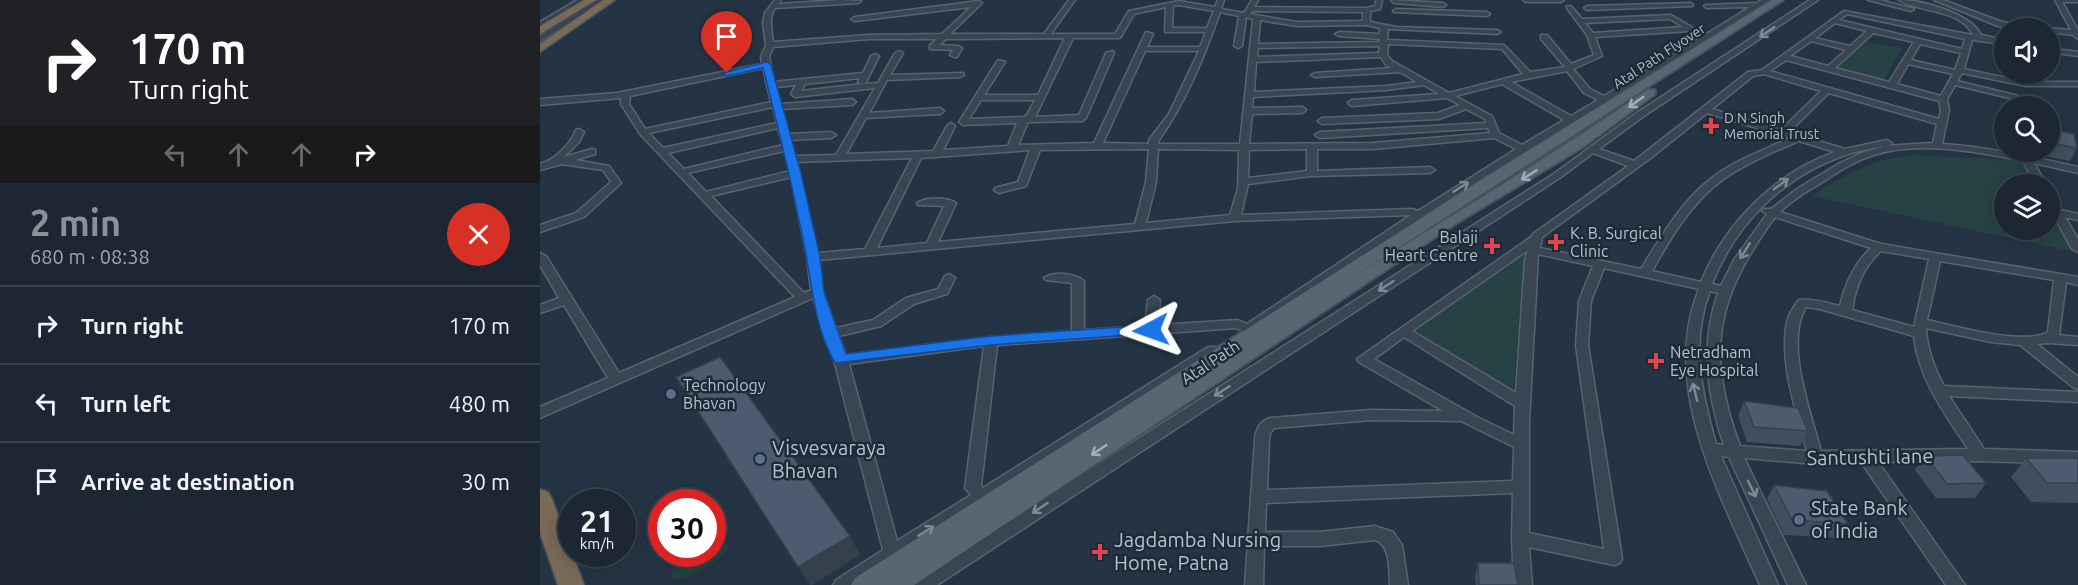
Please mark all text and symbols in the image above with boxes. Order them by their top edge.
pin [701,11,752,73]
map controls [1994,18,2060,240]
button: sound [1994,18,2060,84]
icon: arrive [710,20,743,53]
street label: Atal Path Flyover [1610,20,1709,92]
icon: right [30,24,108,102]
text: 170 m [129,25,246,72]
one-way arrow [1758,26,1775,39]
text: Turn right [129,74,249,104]
one-way arrow [1629,96,1645,109]
button: search [1994,96,2060,162]
place label: D N Singh Memorial Trust [1724,110,1820,142]
marker: D N Singh Memorial Trust [1702,117,1720,135]
icon: left [159,138,192,171]
icon: ahead [222,138,255,171]
icon: ahead [285,138,318,171]
icon: right [348,138,381,171]
one-way arrow [1521,169,1538,181]
button: layers [1994,174,2060,240]
one-way arrow [1772,178,1788,190]
one-way arrow [1452,180,1469,192]
text: 2 min [30,202,121,243]
button: close [447,203,510,266]
place label: K. B. Surgical Clinic [1570,224,1662,260]
place label: Balaji Heart Centre [1385,228,1478,264]
marker: K. B. Surgical Clinic [1547,233,1565,251]
marker: Balaji Heart Centre [1483,237,1501,255]
one-way arrow [1738,243,1751,260]
text: 680 m · 08:38 [30,245,150,268]
one-way arrow [1378,280,1395,292]
position arrow [1119,298,1183,362]
icon: right [30,309,63,342]
text: Turn right [81,313,183,338]
text: 170 m [449,313,510,338]
street label: Atal Path [1178,337,1242,387]
place label: Netradham Eye Hospital [1670,343,1758,379]
marker: Netradham Eye Hospital [1647,352,1665,370]
place label: Technology Bhavan [683,376,766,412]
one-way arrow [1688,383,1700,402]
one-way arrow [1214,386,1231,398]
icon: left [30,387,63,420]
marker: Technology Bhavan [664,387,678,401]
text: Turn left [81,391,171,416]
text: 480 m [449,391,510,416]
place label: Visvesvaraya Bhavan [772,436,886,482]
one-way arrow [1091,444,1108,456]
street label: Santushti lane [1806,444,1934,469]
marker: Visvesvaraya Bhavan [753,452,767,466]
icon: arrive [30,465,63,498]
text: Arrive at destination [81,469,295,494]
text: 30 m [461,469,510,494]
one-way arrow [1747,479,1759,497]
speed limit sign: 30 [648,489,726,567]
place label: State Bank of India [1811,496,1908,542]
one-way arrow [1032,502,1049,514]
text: 21 [580,504,614,538]
marker: State Bank of India [1792,513,1806,527]
one-way arrow [917,525,934,537]
place label: Jagdamba Nursing Home, Patna [1114,528,1281,574]
text: km/h [580,535,614,552]
marker: Jagdamba Nursing Home, Patna [1091,543,1109,561]

